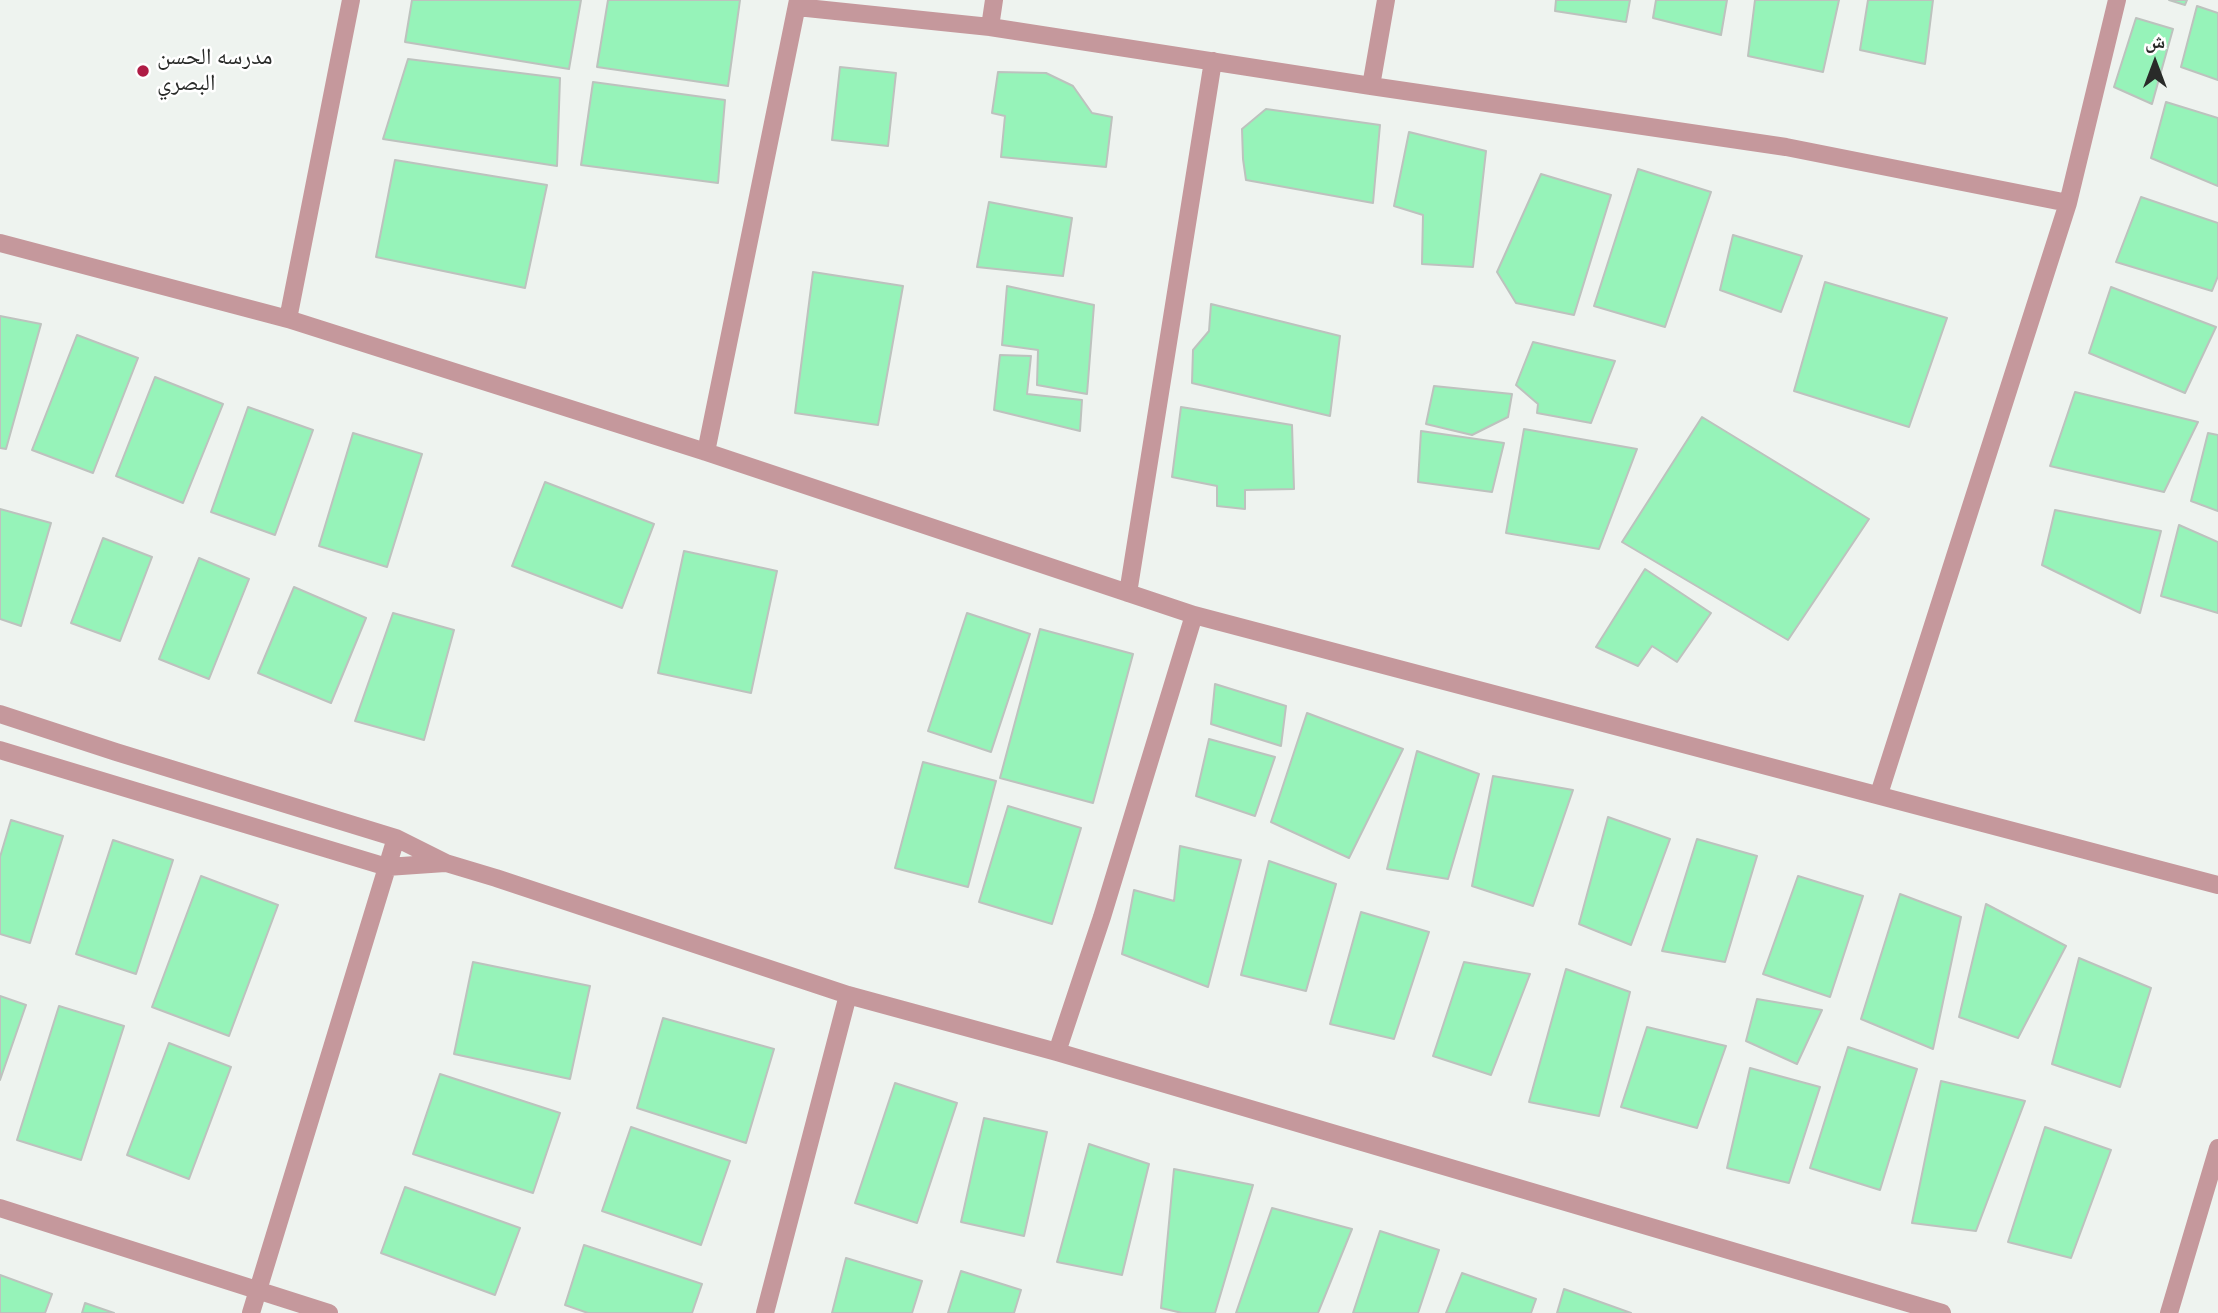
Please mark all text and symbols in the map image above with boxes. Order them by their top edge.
north arrow [2120,28,2190,98]
text: ش [2145,30,2165,53]
place label: مدرسه الحسن البصري [157,44,273,98]
marker: مدرسه الحسن البصري [135,63,151,79]

